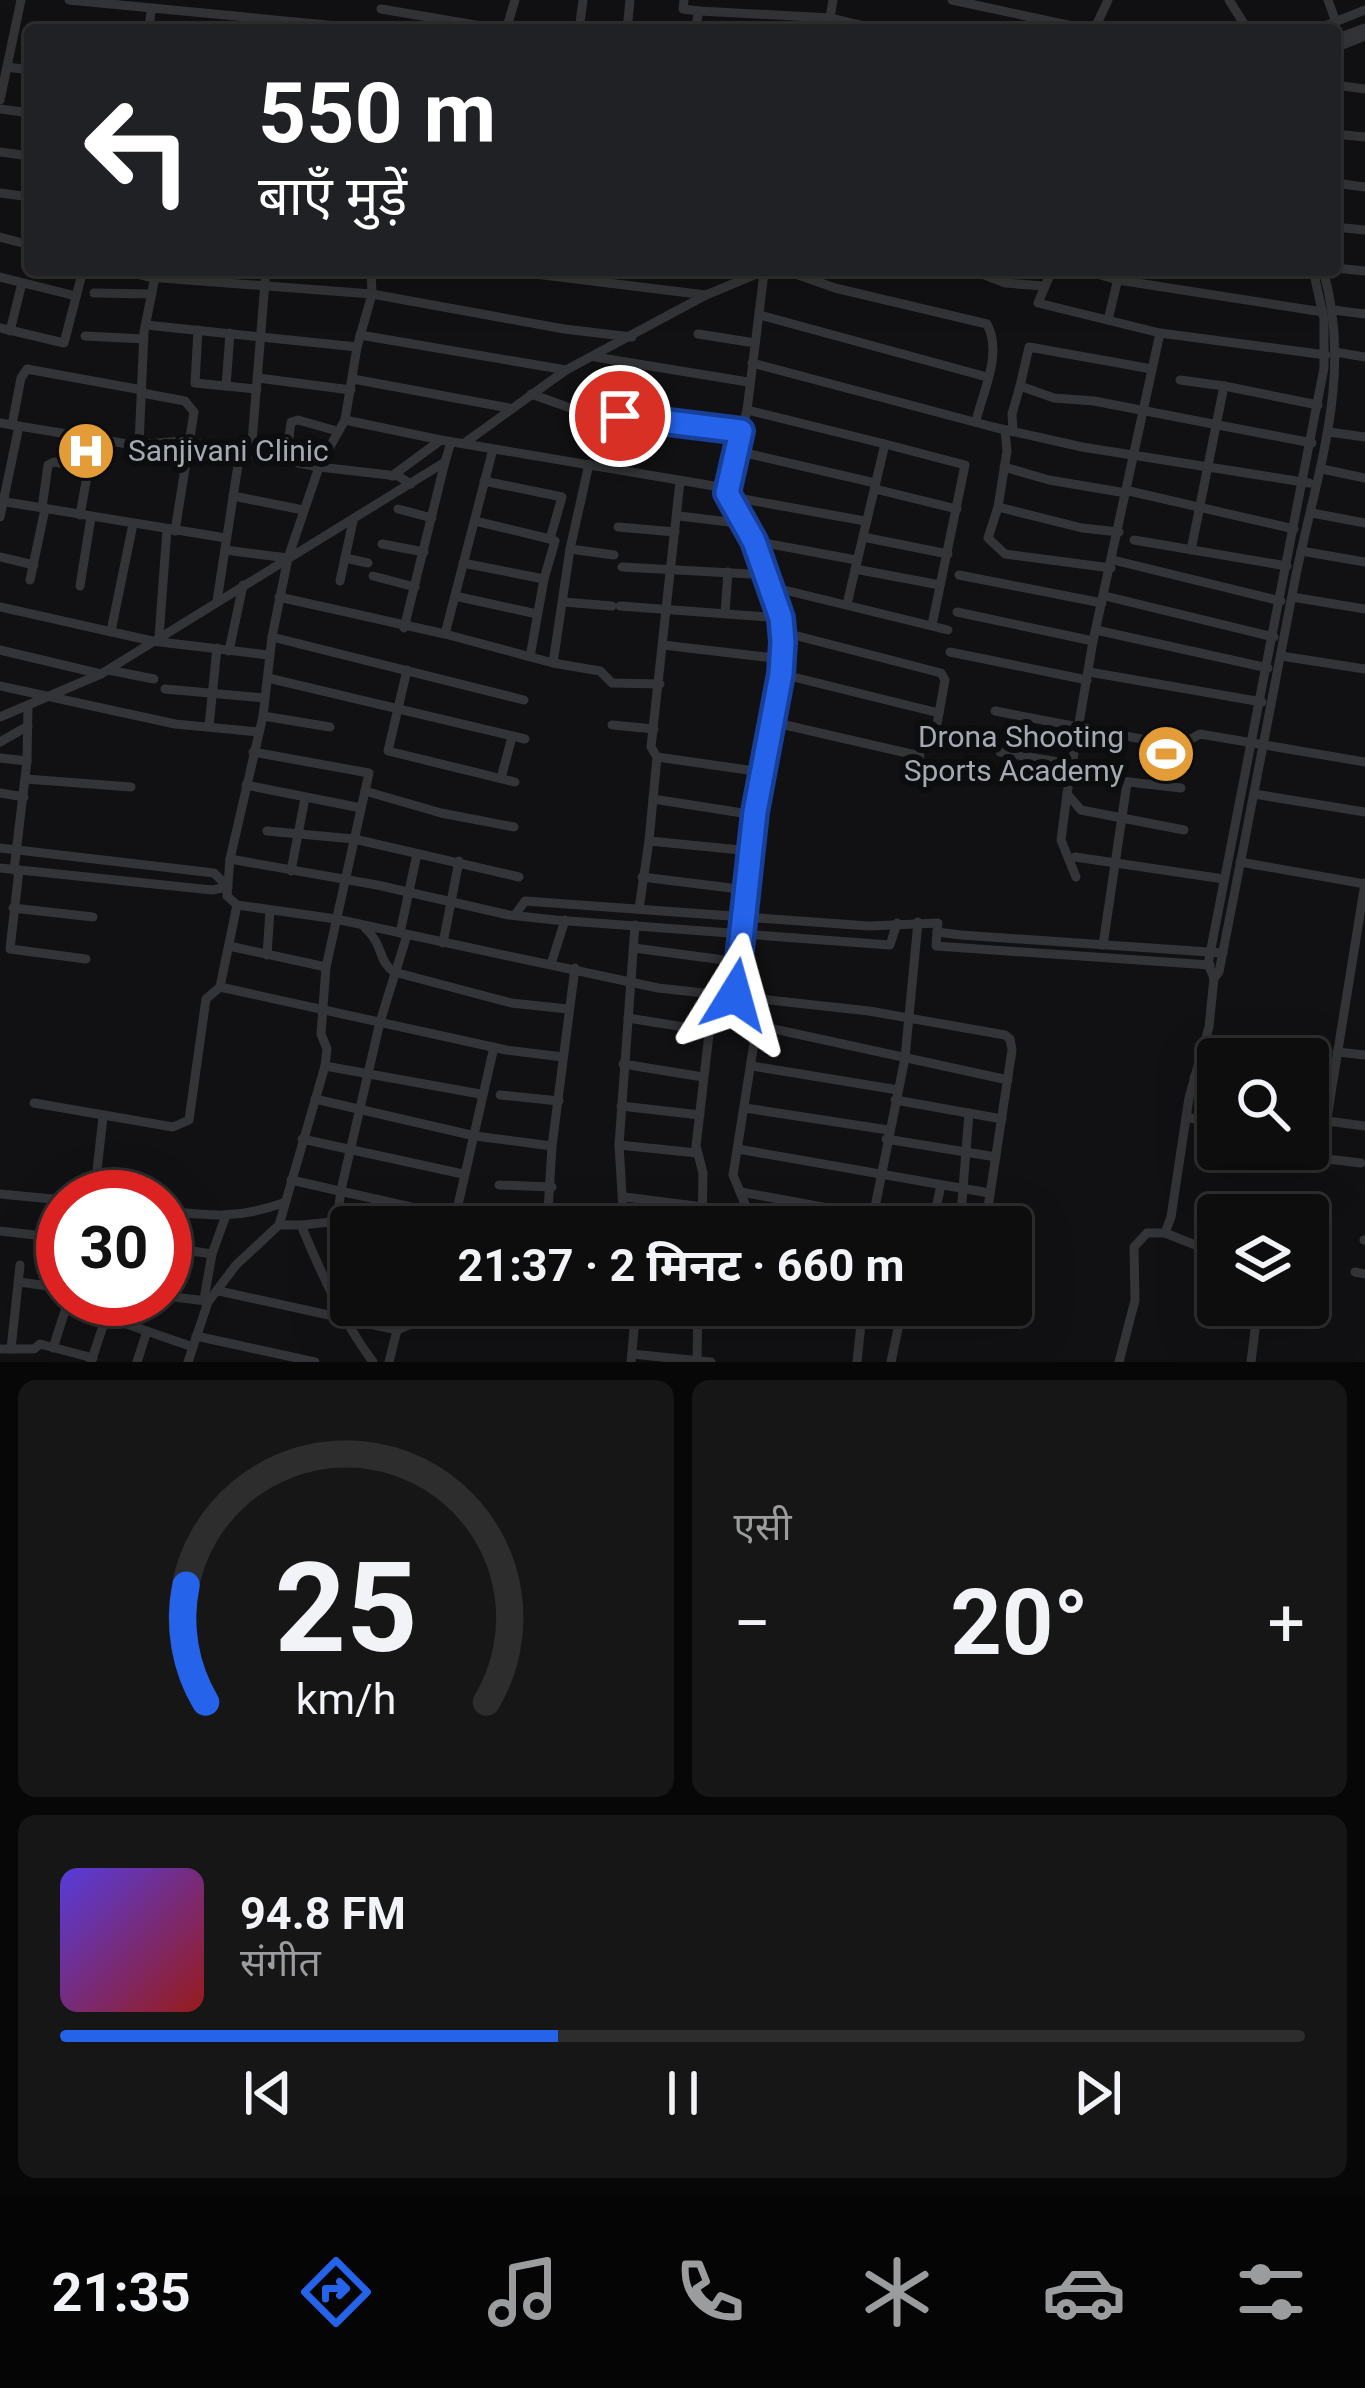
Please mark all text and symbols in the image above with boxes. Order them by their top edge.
text: 550 m [258,64,496,163]
icon: left [60,72,216,228]
text: बाएँ मुड़ें [258,165,407,228]
pin [569,365,671,467]
icon: arrive [587,383,653,449]
hospital icon: Sanjivani Clinic [55,420,117,482]
place label: Sanjivani Clinic [128,433,329,468]
place label: Drona Shooting Sports Academy [904,719,1124,788]
sports icon: Drona Shooting Sports Academy [1135,723,1197,785]
position arrow [672,932,798,1058]
map controls [1197,1038,1329,1326]
button: search [1197,1038,1329,1170]
speed limit sign: 30 [36,1170,192,1326]
button: layers [1197,1194,1329,1326]
text: 21:37 · 2 मिनट · 660 m [458,1239,904,1292]
text: एसी [734,1504,792,1550]
text: 25 [274,1535,417,1681]
text: 20° [950,1571,1089,1676]
text: − [734,1585,771,1662]
text: + [1268,1585,1305,1662]
text: km/h [295,1673,396,1723]
text: 94.8 FM [240,1887,406,1940]
text: संगीत [240,1940,321,1986]
icon: previous [235,2060,301,2126]
icon: pause [650,2060,716,2126]
icon: next [1065,2060,1131,2126]
icon: directions [294,2250,378,2334]
icon: music [481,2250,565,2334]
icon: phone [668,2250,752,2334]
icon: climate [855,2250,939,2334]
icon: car [1042,2250,1126,2334]
icon: filters [1229,2250,1313,2334]
text: 21:35 [52,2261,191,2324]

